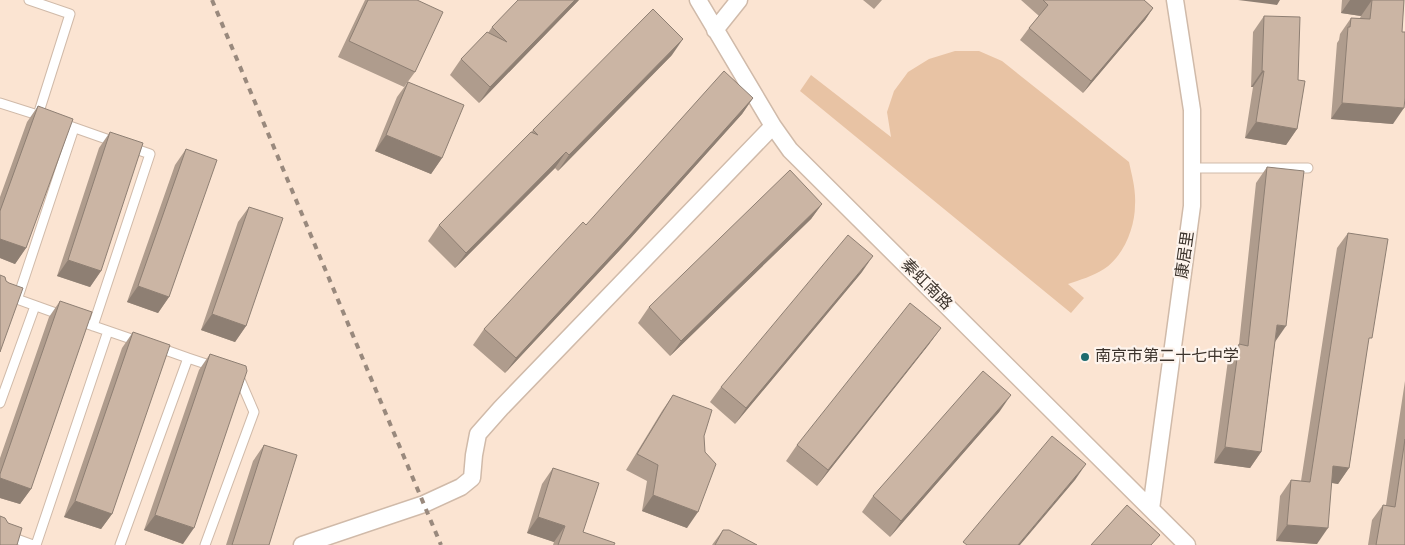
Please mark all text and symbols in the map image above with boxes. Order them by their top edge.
street label: 康居里 [1173,230,1199,280]
street label: 秦虹南路 [896,255,956,315]
place label: 南京市第二十七中学 [1095,347,1239,367]
marker: 南京市第二十七中学 [1079,351,1091,363]

